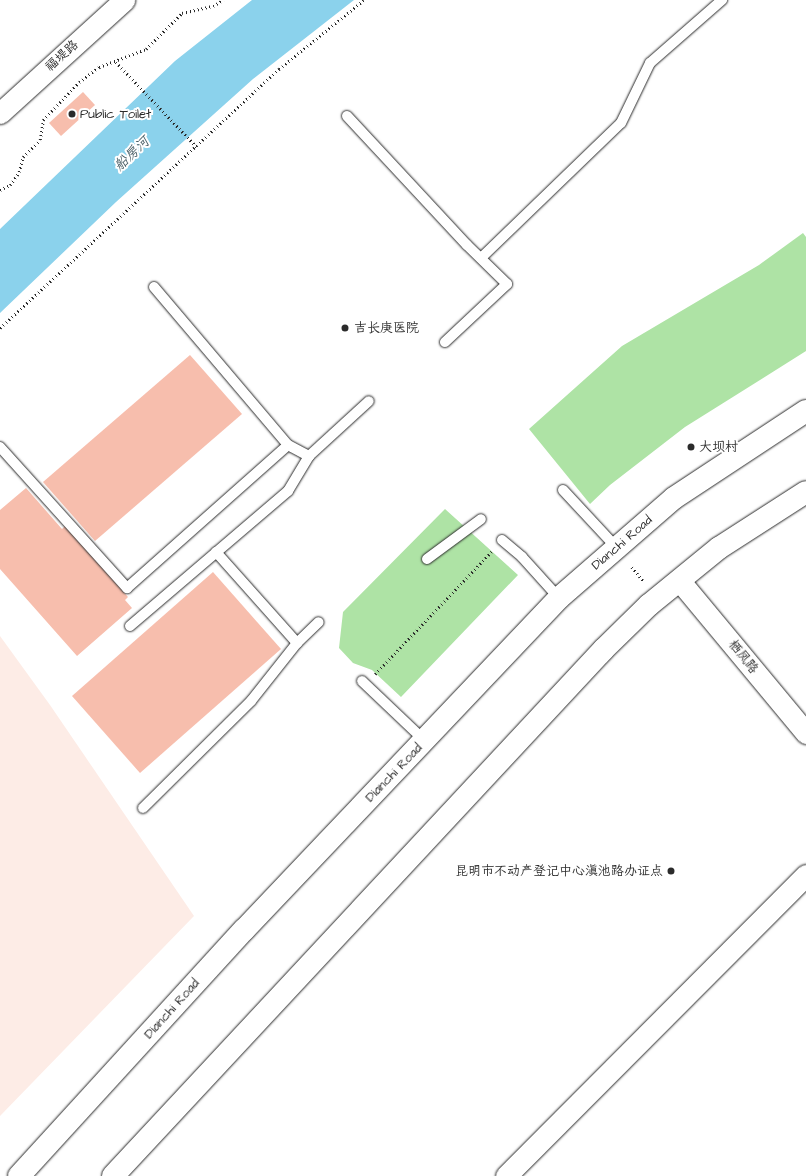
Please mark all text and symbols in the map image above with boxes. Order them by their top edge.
street label: 福堤路 [42,37,82,75]
place label: Public Toilet [80,106,151,122]
marker: Public Toilet [67,109,77,119]
water label: 船房河 [111,134,153,174]
place label: 吉长庚医院 [354,320,419,336]
marker: 吉长庚医院 [339,322,351,334]
place label: 大坝村 [699,439,738,455]
marker: 大坝村 [686,442,696,452]
street label: Dianchi Road [589,512,655,574]
street label: 栖凤路 [725,637,761,677]
street label: Dianchi Road [362,741,426,805]
place label: 昆明市不动产登记中心滇池路办证点 [455,863,663,879]
marker: 昆明市不动产登记中心滇池路办证点 [666,866,676,876]
street label: Dianchi Road [141,976,203,1042]

